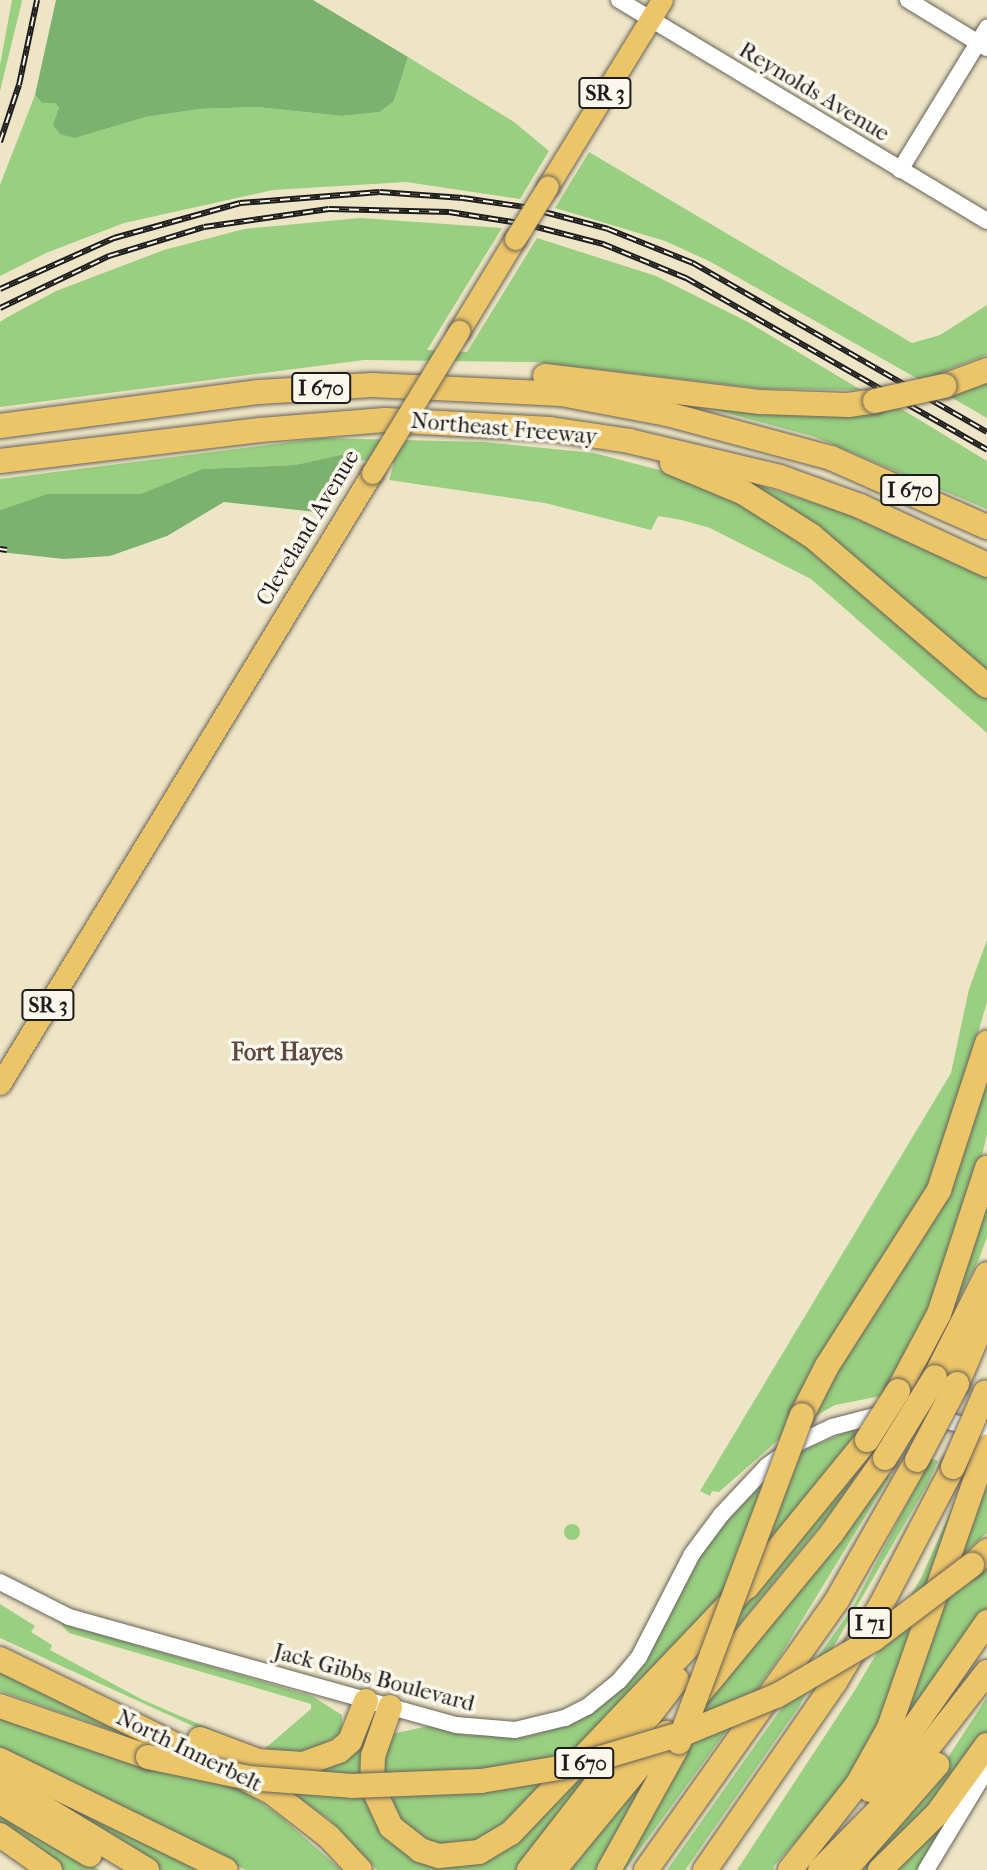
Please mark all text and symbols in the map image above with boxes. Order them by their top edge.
street label: Reynolds Avenue [734,36,894,148]
road number: SR 3 [577,76,633,110]
road number: I 670 [290,370,352,406]
street label: Northeast Freeway [410,407,598,451]
street label: Cleveland Avenue [251,445,365,611]
road number: I 670 [878,472,942,508]
road number: SR 3 [20,988,76,1023]
district label: Fort Hayes [231,1039,343,1067]
road number: I 71 [847,1606,893,1640]
street label: Jack Gibbs Boulevard [271,1638,477,1718]
street label: North Innerbelt [112,1704,266,1798]
road number: I 670 [552,1746,616,1780]

